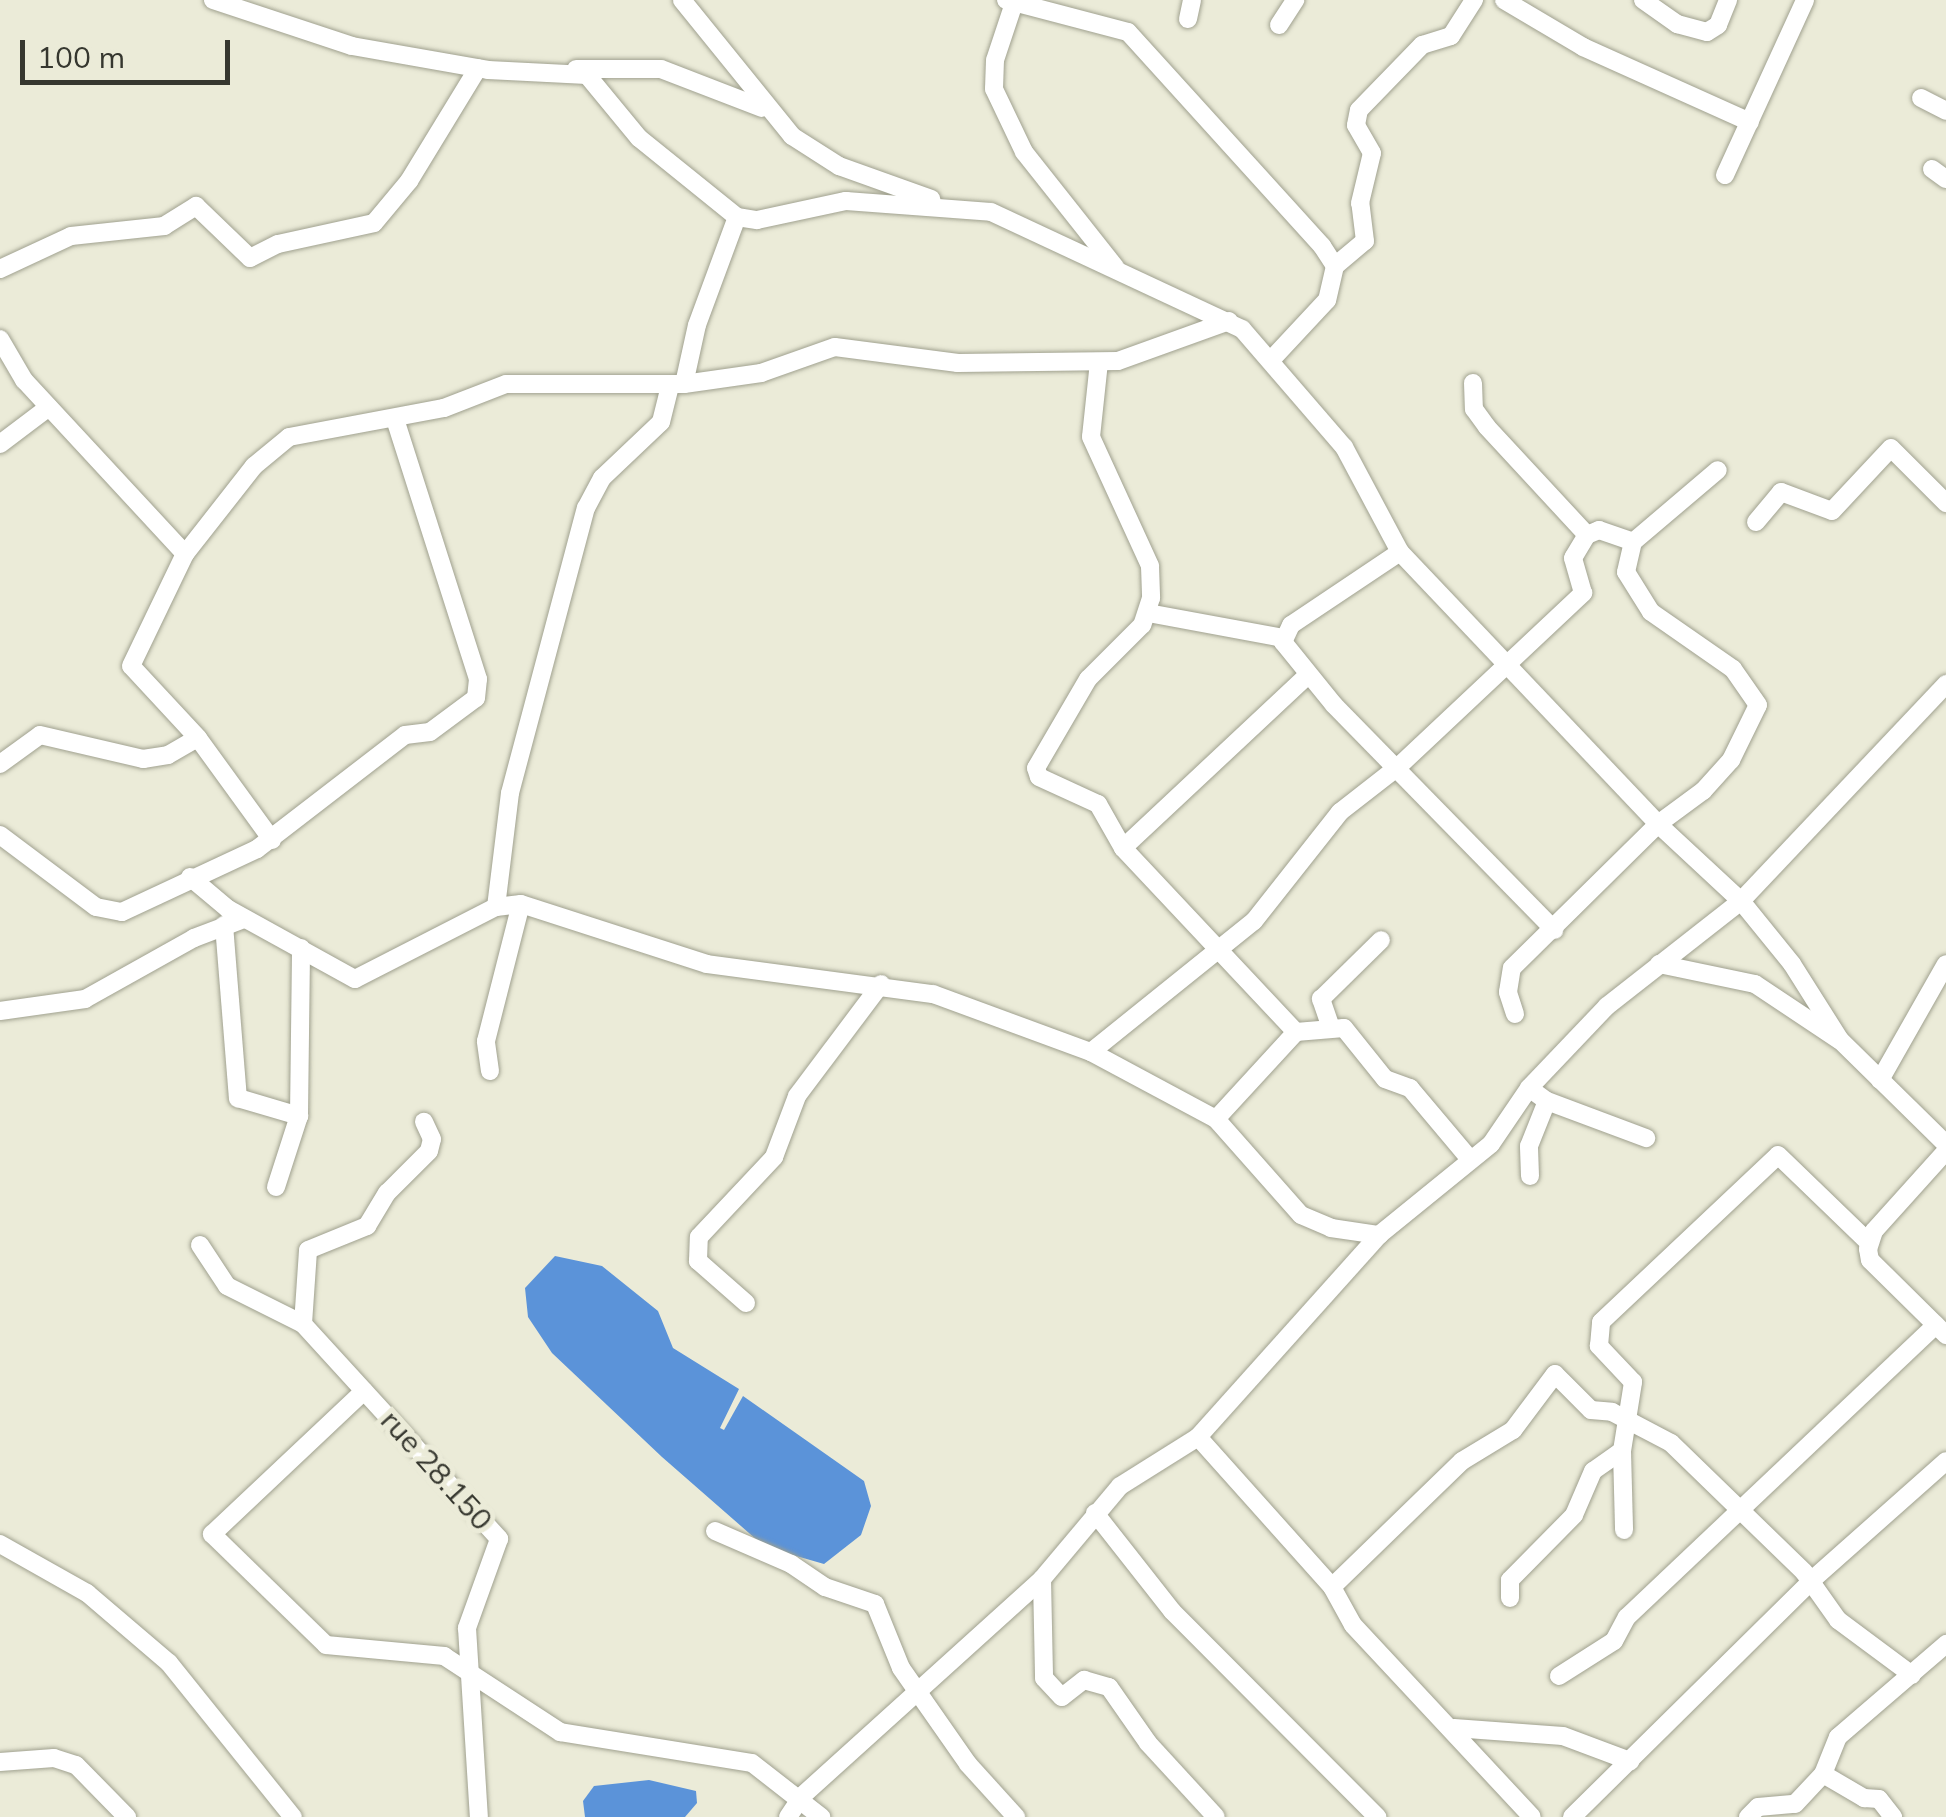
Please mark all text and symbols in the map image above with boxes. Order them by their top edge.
scale bar [25,20,235,82]
text: 100 m [37,38,125,76]
street label: rue 28.150 [374,1403,500,1537]

